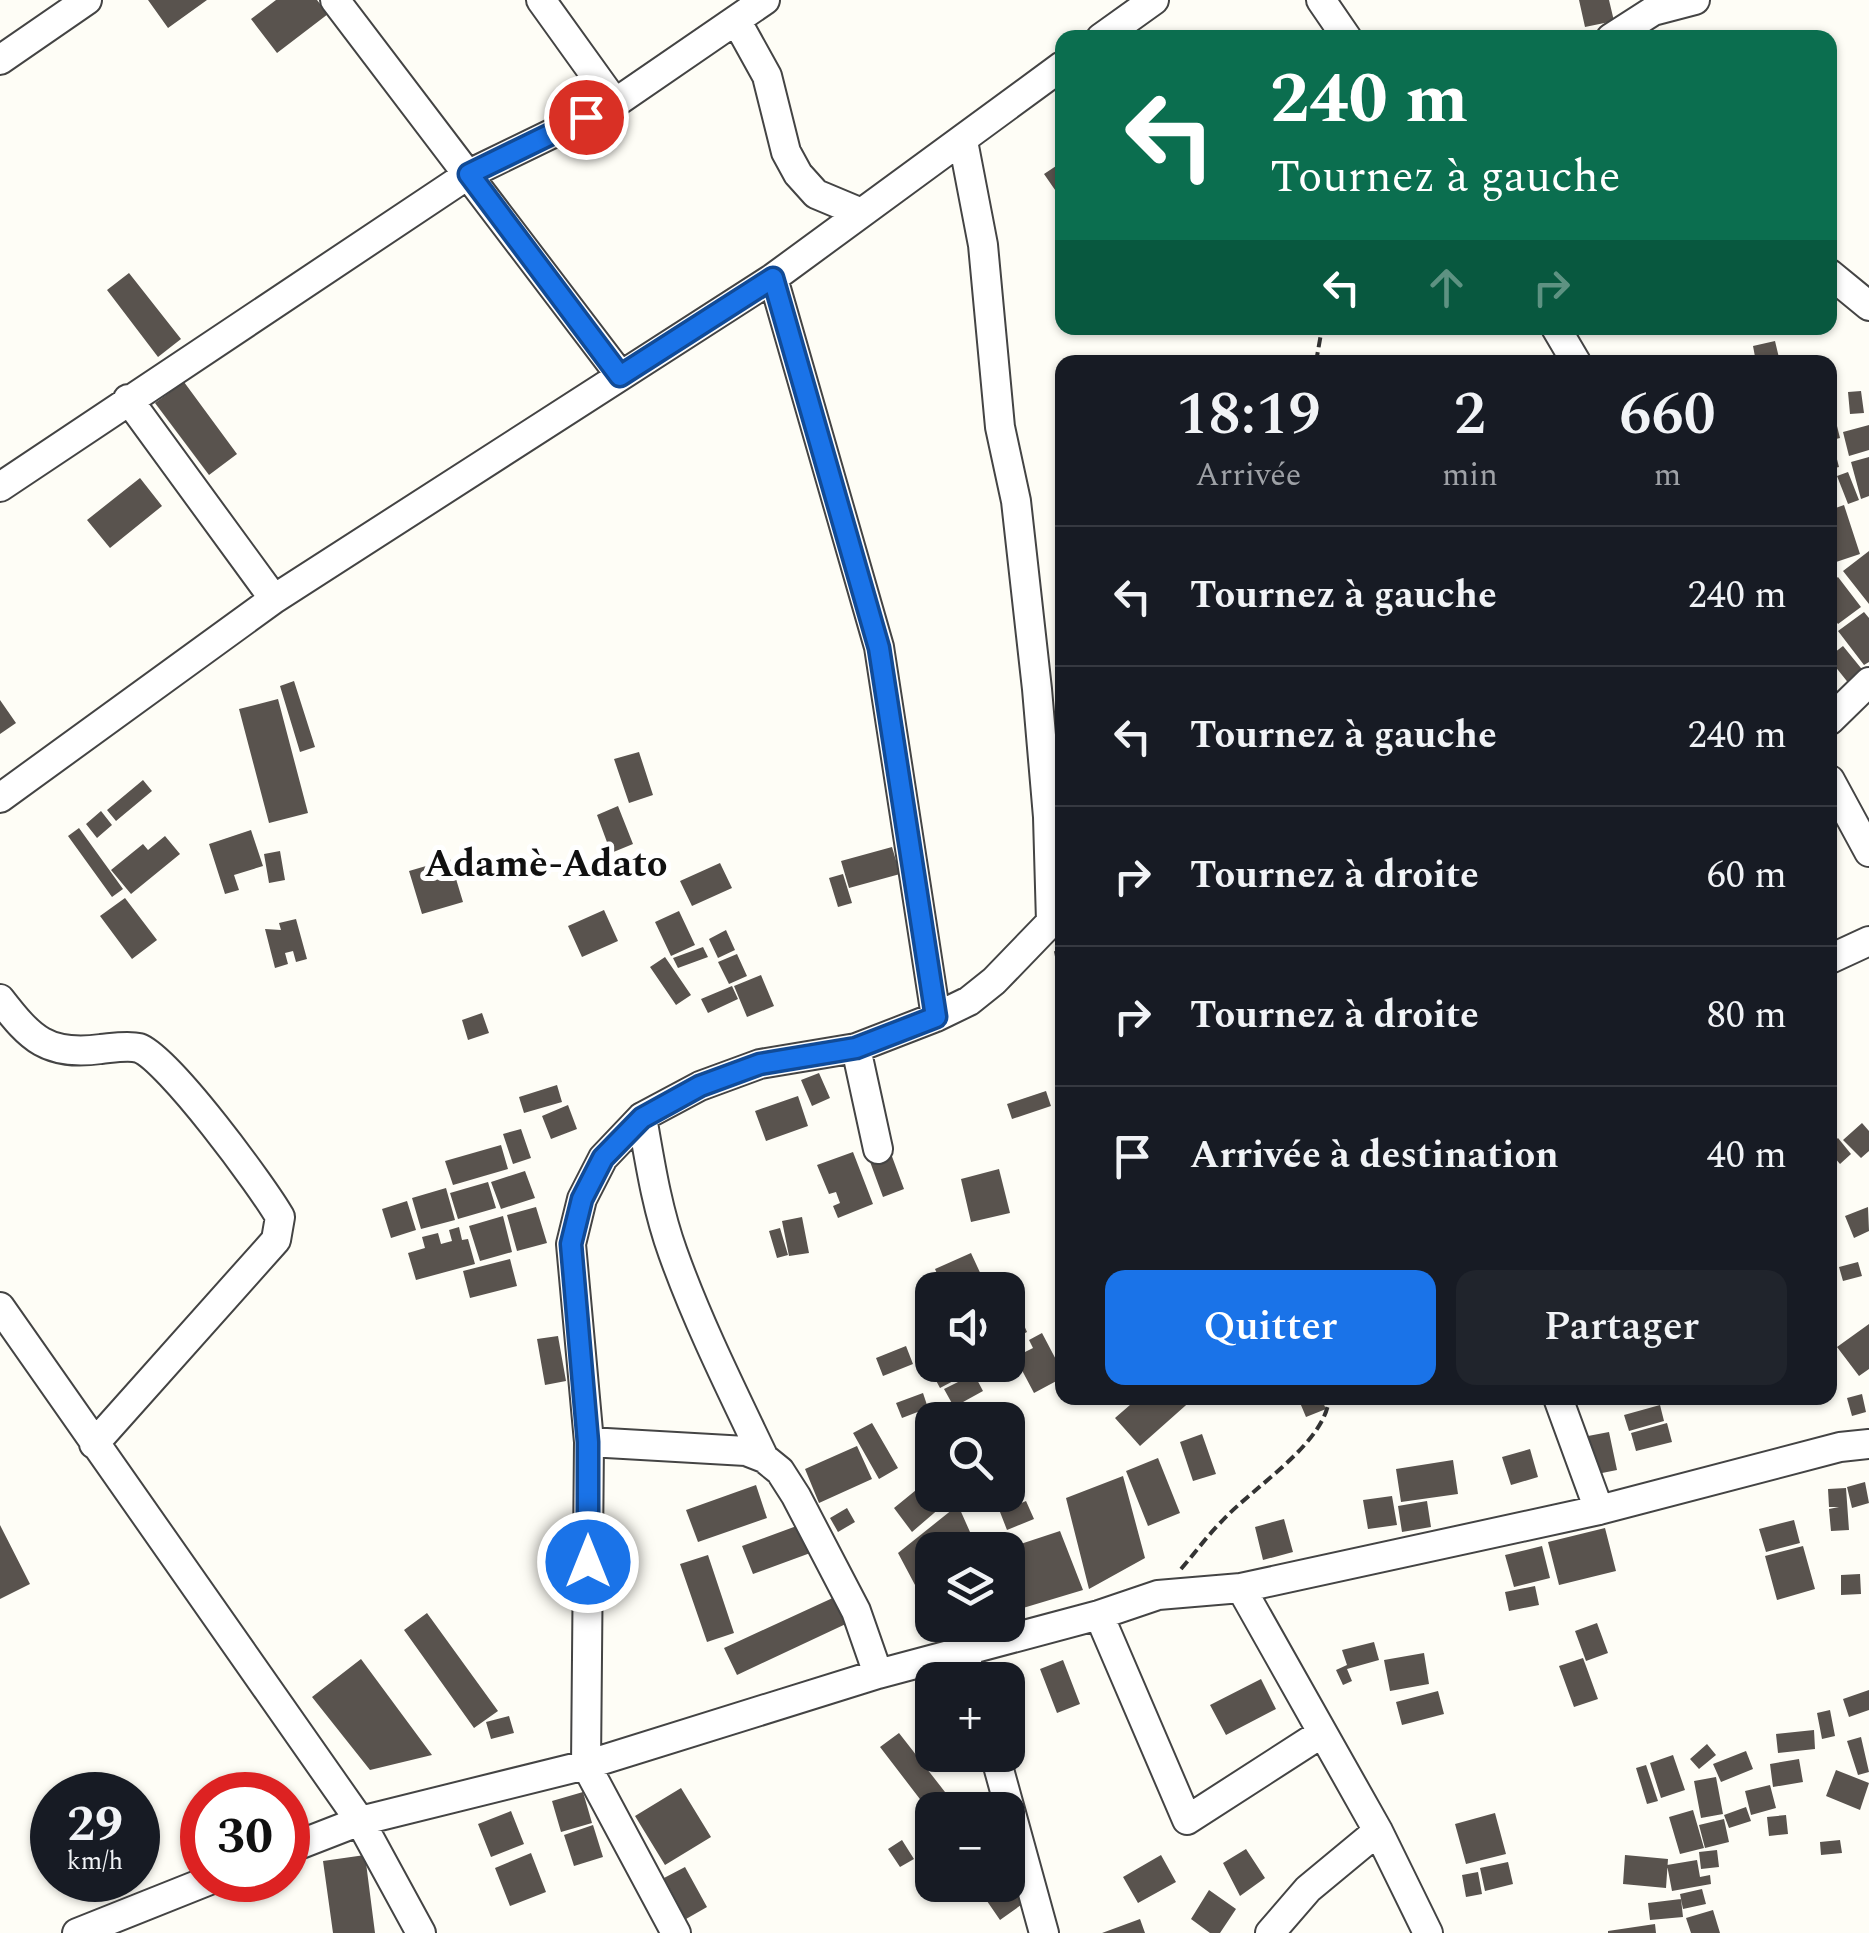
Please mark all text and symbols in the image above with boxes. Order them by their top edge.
text: 240 m [1270,47,1468,153]
icon: left [1105,70,1235,200]
pin [544,75,629,160]
icon: arrive [559,90,614,145]
text: Tournez à gauche [1270,143,1621,212]
icon: left [1314,260,1369,315]
icon: ahead [1419,260,1474,315]
icon: right [1524,260,1579,315]
text: 18:19 [1176,369,1321,461]
text: 2 [1454,369,1486,461]
text: 660 [1619,369,1716,461]
text: Arrivée [1196,451,1301,500]
text: min [1442,451,1498,500]
text: m [1654,451,1681,500]
text: Tournez à gauche [1190,567,1497,625]
text: 240 m [1688,567,1787,625]
icon: left [1105,569,1160,624]
text: Tournez à gauche [1190,707,1497,765]
text: 240 m [1688,707,1787,765]
icon: left [1105,709,1160,764]
district label: Adamè-Adato [424,836,668,894]
text: Tournez à droite [1190,847,1479,905]
text: 60 m [1707,847,1787,905]
icon: right [1105,849,1160,904]
text: Tournez à droite [1190,987,1479,1045]
text: 80 m [1707,987,1787,1045]
icon: right [1105,989,1160,1044]
text: Arrivée à destination [1190,1127,1559,1185]
text: 40 m [1707,1127,1787,1185]
icon: arrive [1105,1129,1160,1184]
button: Quitter [1105,1270,1436,1385]
button: Partager [1456,1270,1787,1385]
map controls [915,1272,1025,1902]
button: sound [915,1272,1025,1382]
button: search [915,1402,1025,1512]
position arrow [536,1510,640,1614]
button: layers [915,1532,1025,1642]
button: + [915,1662,1025,1772]
speed limit sign: 30 [180,1772,310,1902]
text: 29 [67,1787,123,1863]
button: − [915,1792,1025,1902]
text: km/h [67,1843,123,1881]

